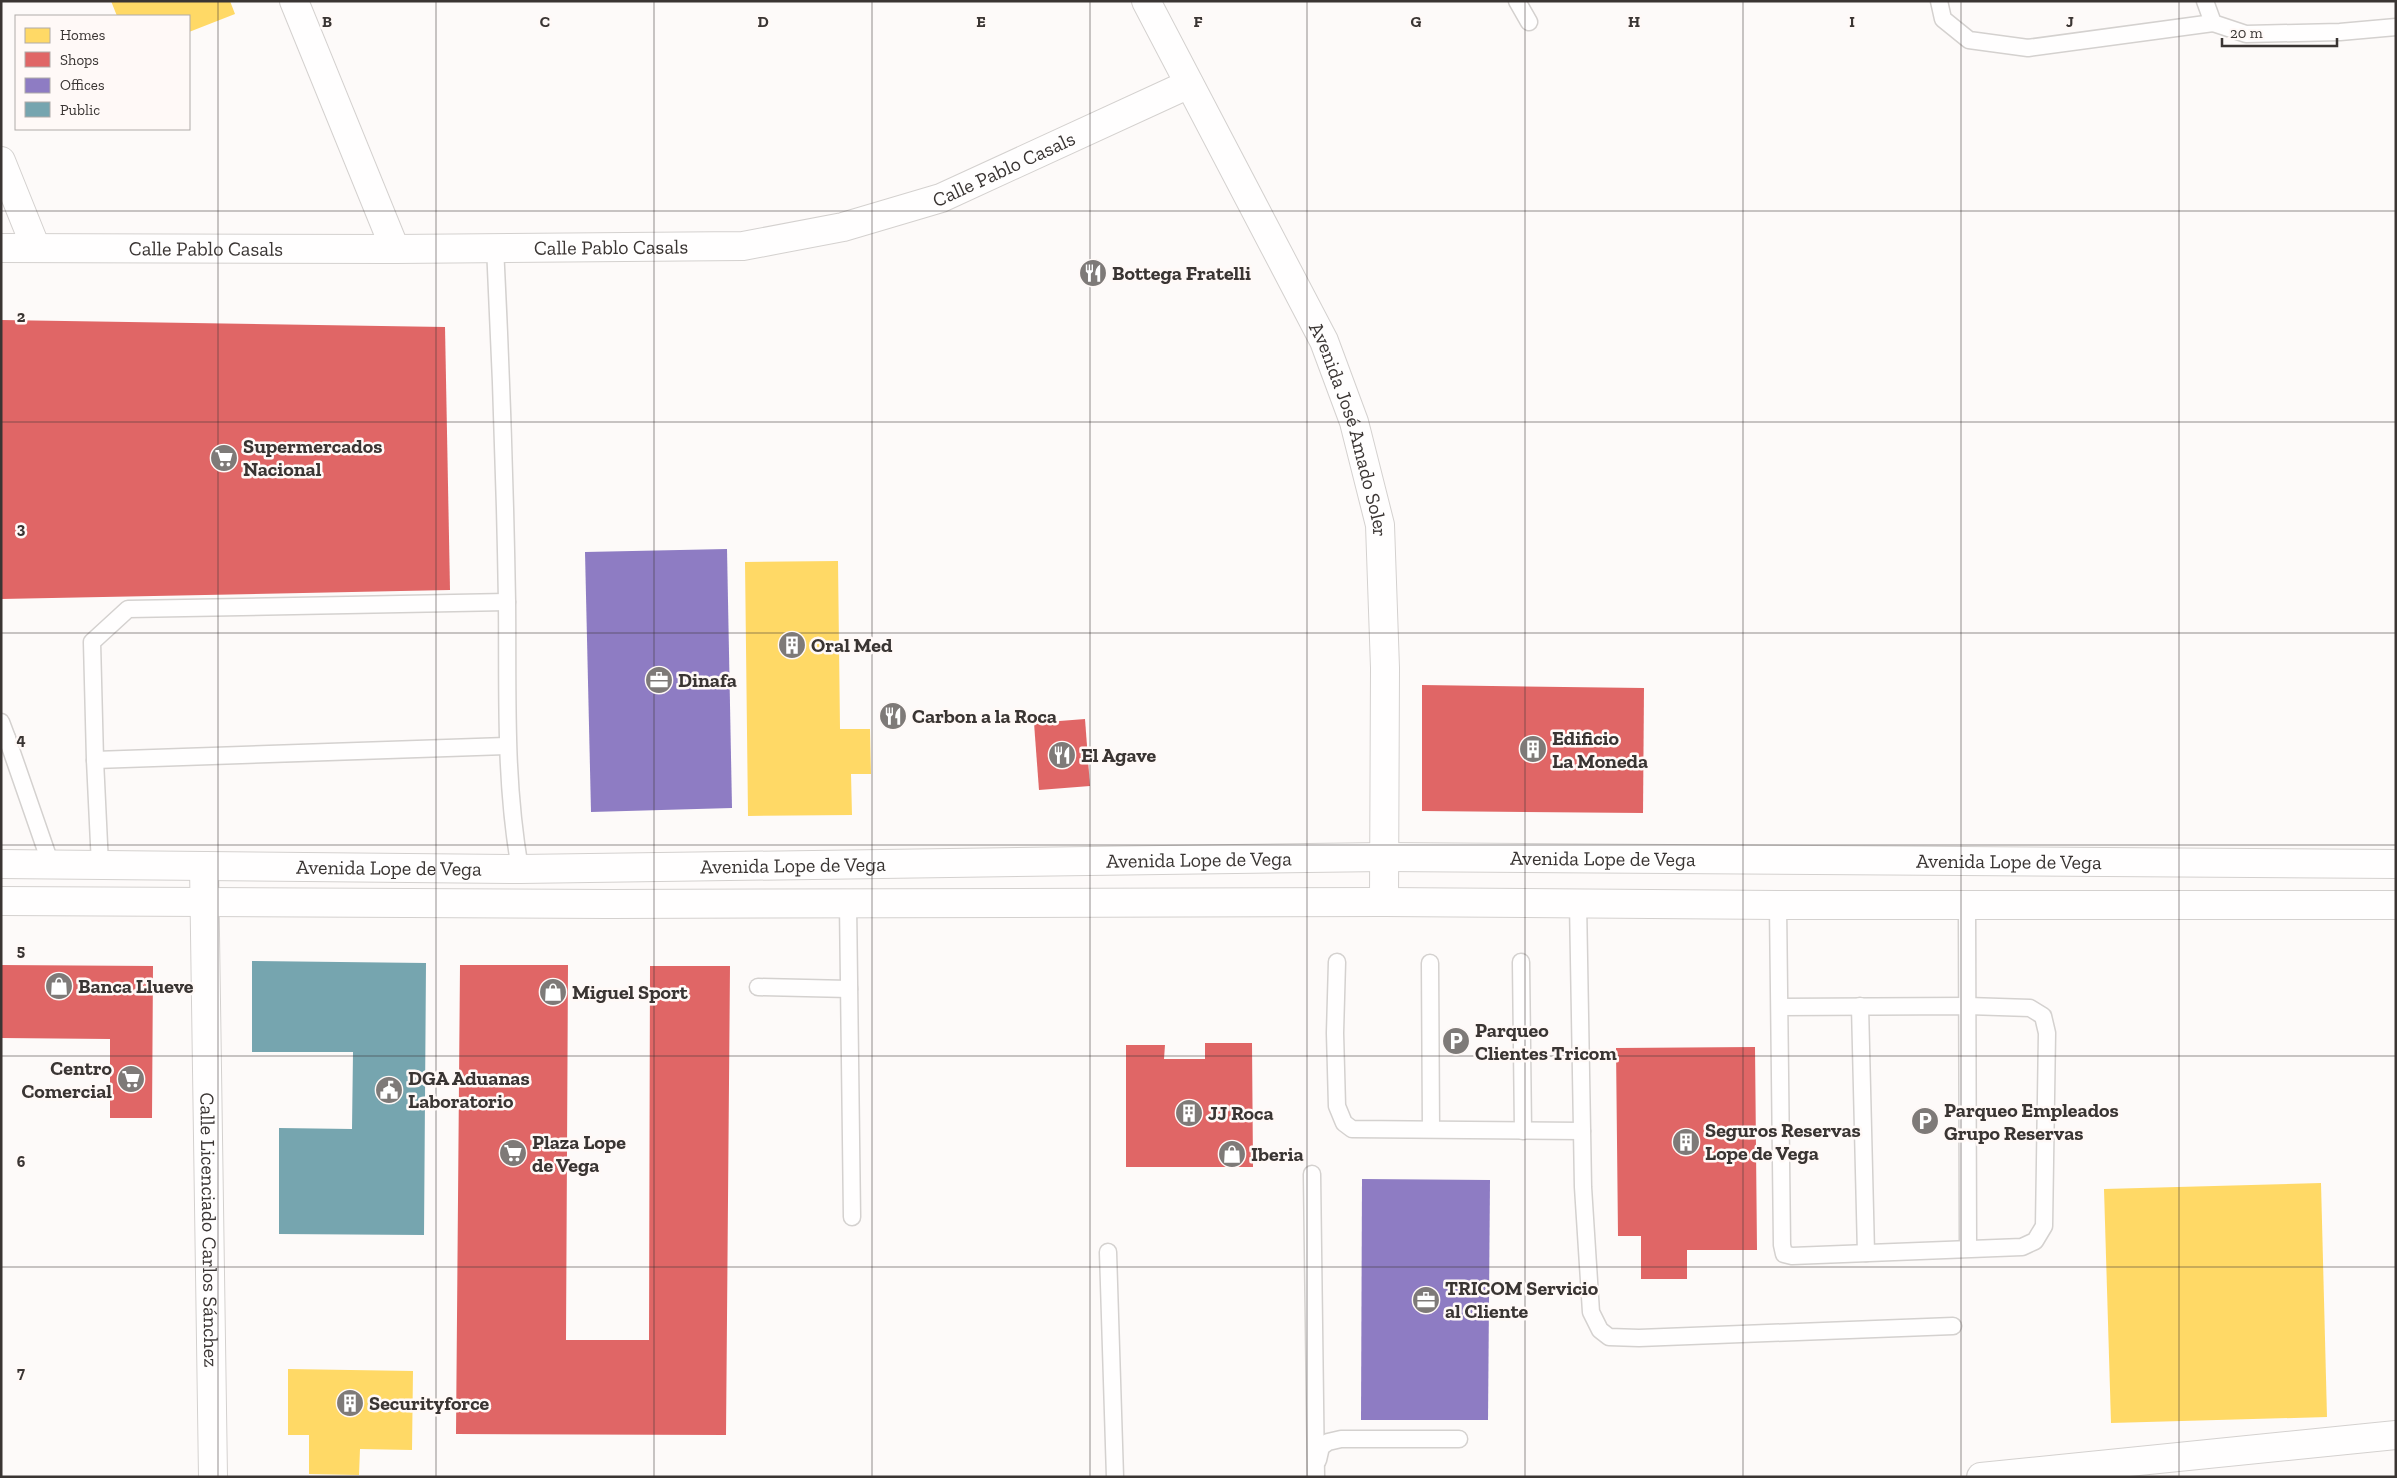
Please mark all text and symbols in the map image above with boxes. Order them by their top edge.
text: B [322,12,332,31]
text: C [540,12,550,31]
text: D [757,12,769,31]
text: E [976,12,986,31]
text: F [1193,12,1203,31]
text: G [1411,12,1422,31]
text: H [1628,12,1640,31]
text: I [1849,12,1855,31]
text: J [2066,12,2074,31]
legend [15,15,190,130]
scale bar [2222,15,2337,47]
text: 20 m [2230,24,2263,42]
text: Homes [60,26,105,44]
text: Shops [60,51,99,69]
text: Offices [60,76,104,94]
text: Public [60,101,100,119]
street label: Calle Pablo Casals [930,126,1079,212]
street label: Calle Pablo Casals [534,234,688,260]
street label: Calle Pablo Casals [129,236,283,261]
restaurant icon: Bottega Fratelli [1078,258,1108,288]
place label: Bottega Fratelli [1112,261,1251,285]
text: 2 [17,307,26,326]
street label: Avenida José Amado Soler [1304,318,1392,537]
place label: Supermercados Nacional [243,434,382,481]
supermarket icon: Supermercados Nacional [209,443,239,473]
text: 3 [17,519,26,538]
building icon: Oral Med [777,630,807,660]
place label: Oral Med [811,633,893,657]
office icon: Dinafa [644,665,674,695]
place label: Dinafa [678,668,737,692]
restaurant icon: Carbon a la Roca [878,701,908,731]
place label: Carbon a la Roca [912,704,1057,728]
place label: Edificio La Moneda [1552,726,1648,773]
text: 4 [16,730,26,749]
building icon: Edificio La Moneda [1518,734,1548,764]
restaurant icon: El Agave [1047,740,1077,770]
place label: El Agave [1081,743,1157,767]
street label: Avenida Lope de Vega [1106,846,1292,873]
street label: Avenida Lope de Vega [1510,846,1696,871]
street label: Avenida Lope de Vega [1916,849,2102,874]
street label: Avenida Lope de Vega [700,852,886,878]
street label: Avenida Lope de Vega [296,855,482,881]
text: 5 [17,941,25,960]
shop icon: Banca Llueve [44,971,74,1001]
place label: Banca Llueve [78,974,194,998]
shop icon: Miguel Sport [538,977,568,1007]
place label: Miguel Sport [572,980,689,1004]
place label: Parqueo Clientes Tricom [1475,1018,1617,1065]
parking icon: Parqueo Clientes Tricom [1441,1026,1471,1056]
place label: Centro Comercial [21,1056,113,1103]
supermarket icon: Centro Comercial [116,1064,146,1094]
place label: DGA Aduanas Laboratorio [408,1066,530,1113]
public building icon: DGA Aduanas Laboratorio [374,1075,404,1105]
street label: Calle Licenciado Carlos Sánchez [195,1092,223,1368]
building icon: JJ Roca [1174,1098,1204,1128]
place label: Parqueo Empleados Grupo Reservas [1944,1098,2119,1145]
place label: JJ Roca [1208,1101,1274,1125]
parking icon: Parqueo Empleados Grupo Reservas [1910,1106,1940,1136]
place label: Seguros Reservas Lope de Vega [1705,1118,1861,1165]
building icon: Seguros Reservas Lope de Vega [1671,1127,1701,1157]
place label: Plaza Lope de Vega [532,1130,626,1177]
supermarket icon: Plaza Lope de Vega [498,1138,528,1168]
shop icon: Iberia [1217,1139,1247,1169]
place label: Iberia [1251,1142,1304,1166]
text: 6 [17,1152,26,1171]
place label: TRICOM Servicio al Cliente [1445,1276,1599,1323]
office icon: TRICOM Servicio al Cliente [1411,1285,1441,1315]
text: 7 [17,1363,25,1382]
building icon: Securityforce [335,1388,365,1418]
place label: Securityforce [369,1391,490,1415]

